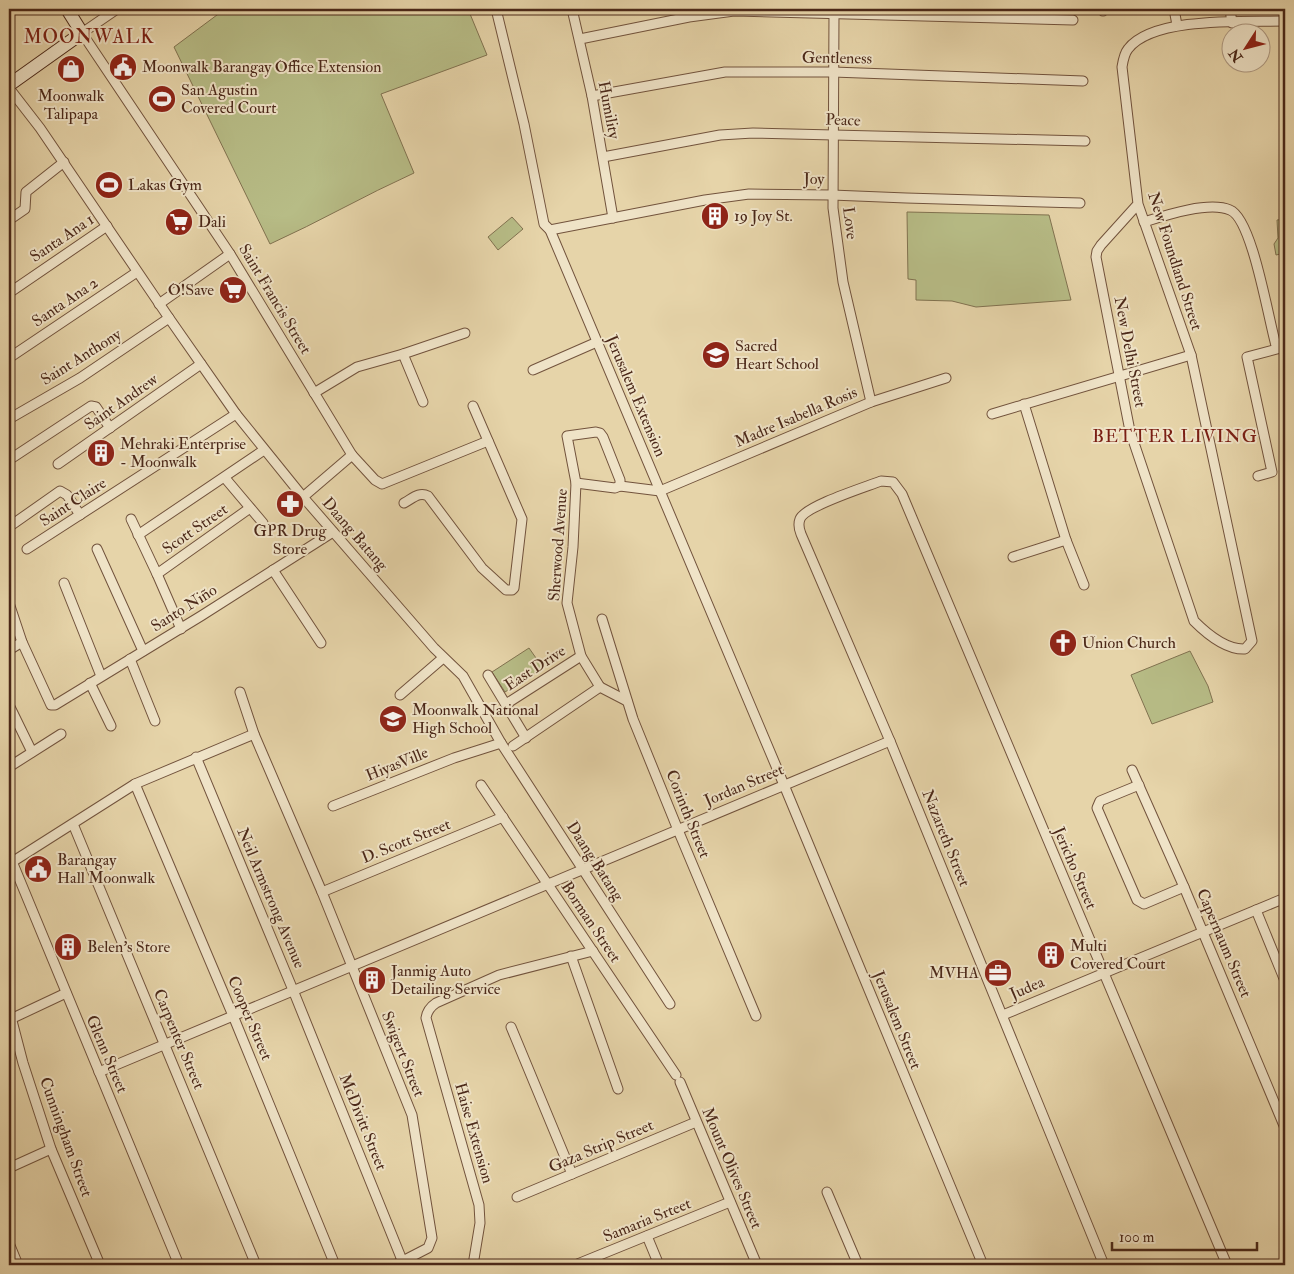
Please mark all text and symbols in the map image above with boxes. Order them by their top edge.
north arrow [1222,22,1272,72]
district label: MOONWALK [23,25,155,49]
text: N [1225,45,1247,66]
street label: Gentleness [802,47,872,69]
public building icon: Moonwalk Barangay Office Extension [108,52,138,82]
shop icon: Moonwalk Talipapa [56,54,86,84]
place label: Moonwalk Barangay Office Extension [142,57,382,77]
street label: Humility [594,79,625,142]
place label: San Agustin Covered Court [181,80,276,118]
sports icon: San Agustin Covered Court [147,84,177,114]
place label: Moonwalk Talipapa [38,86,105,125]
street label: Peace [825,109,861,131]
street label: Joy [802,169,826,190]
sports icon: Lakas Gym [94,170,124,200]
place label: Lakas Gym [128,175,203,195]
street label: New Foundland Street [1143,189,1207,333]
building icon: 19 Joy St. [700,201,730,231]
place label: 19 Joy St. [734,206,793,227]
street label: Love [838,206,862,241]
supermarket icon: Dali [164,207,194,237]
street label: Santa Ana 1 [26,209,98,267]
place label: Dali [198,212,226,232]
street label: Saint Francis Street [234,240,316,358]
street label: Santa Ana 2 [28,273,102,331]
supermarket icon: O!Save [218,275,248,305]
place label: O!Save [168,280,214,300]
street label: New Delhi Street [1109,295,1151,409]
street label: Saint Anthony [37,324,126,390]
street label: Jerusalem Extension [600,331,671,460]
place label: Sacred Heart School [735,336,819,374]
school or university icon: Sacred Heart School [701,340,731,370]
street label: Saint Andrew [80,369,163,435]
street label: Madre Isabella Rosis [732,382,860,452]
district label: BETTER LIVING [1092,425,1258,448]
place label: Mehraki Enterprise - Moonwalk [120,434,246,472]
building icon: Mehraki Enterprise - Moonwalk [86,438,116,468]
street label: Saint Claire [36,473,110,531]
street label: Sherwood Avenue [544,488,572,602]
pharmacy icon: GPR Drug Store [275,489,305,519]
street label: Daang Batang [318,493,393,576]
street label: Scott Street [158,499,232,559]
place label: GPR Drug Store [254,521,328,559]
street label: Santo Niño [147,580,221,636]
church icon: Union Church [1048,628,1078,658]
place label: Union Church [1082,633,1176,653]
street label: East Drive [501,641,570,695]
place label: Moonwalk National High School [412,700,539,738]
school or university icon: Moonwalk National High School [378,704,408,734]
street label: HiyasVille [363,742,431,786]
street label: Jordan Street [700,759,787,812]
street label: Corinth Street [661,767,715,861]
street label: Nazareth Street [917,787,975,889]
street label: D. Scott Street [359,814,453,868]
street label: Daang Batang [562,818,629,905]
street label: Jericho Street [1047,823,1101,913]
street label: Neil Armstrong Avenue [232,825,310,972]
place label: Barangay Hall Moonwalk [57,850,155,888]
public building icon: Barangay Hall Moonwalk [23,854,53,884]
street label: Borman Street [557,878,625,966]
street label: Capernaum Street [1191,886,1256,1001]
building icon: Belen's Store [53,932,83,962]
place label: Multi Covered Court [1070,936,1165,974]
place label: Belen's Store [87,937,170,957]
building icon: Multi Covered Court [1036,940,1066,970]
office icon: MVHA [983,958,1013,988]
place label: Janmig Auto Detailing Service [390,961,501,999]
place label: MVHA [929,963,979,983]
building icon: Janmig Auto Detailing Service [357,965,387,995]
street label: Jerusalem Street [867,967,926,1072]
street label: Judea [1006,972,1048,1005]
street label: Cooper Street [222,973,277,1064]
street label: Carpenter Street [148,986,209,1092]
street label: Swigert Street [377,1008,429,1100]
street label: Glenn Street [82,1012,132,1096]
street label: McDivitt Street [335,1071,391,1173]
street label: Cunningham Street [35,1074,97,1200]
street label: Haise Extension [450,1080,498,1186]
street label: Mount Olives Street [697,1104,767,1232]
street label: Gaza Strip Street [546,1115,657,1178]
street label: Samaria Srteet [600,1193,694,1247]
scale bar [1112,1219,1256,1251]
text: 100 m [1119,1228,1155,1247]

